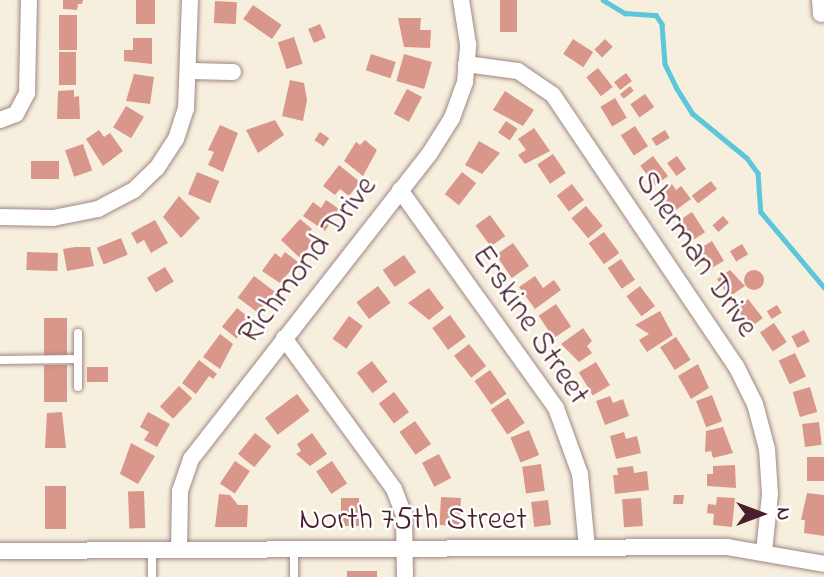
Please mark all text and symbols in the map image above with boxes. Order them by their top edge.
street label: Sherman Drive [625,164,765,346]
street label: Richmond Drive [231,169,387,353]
street label: Erskine Street [462,239,596,413]
north arrow [726,479,796,549]
street label: North 75th Street [299,502,527,540]
text: N [769,508,796,520]

